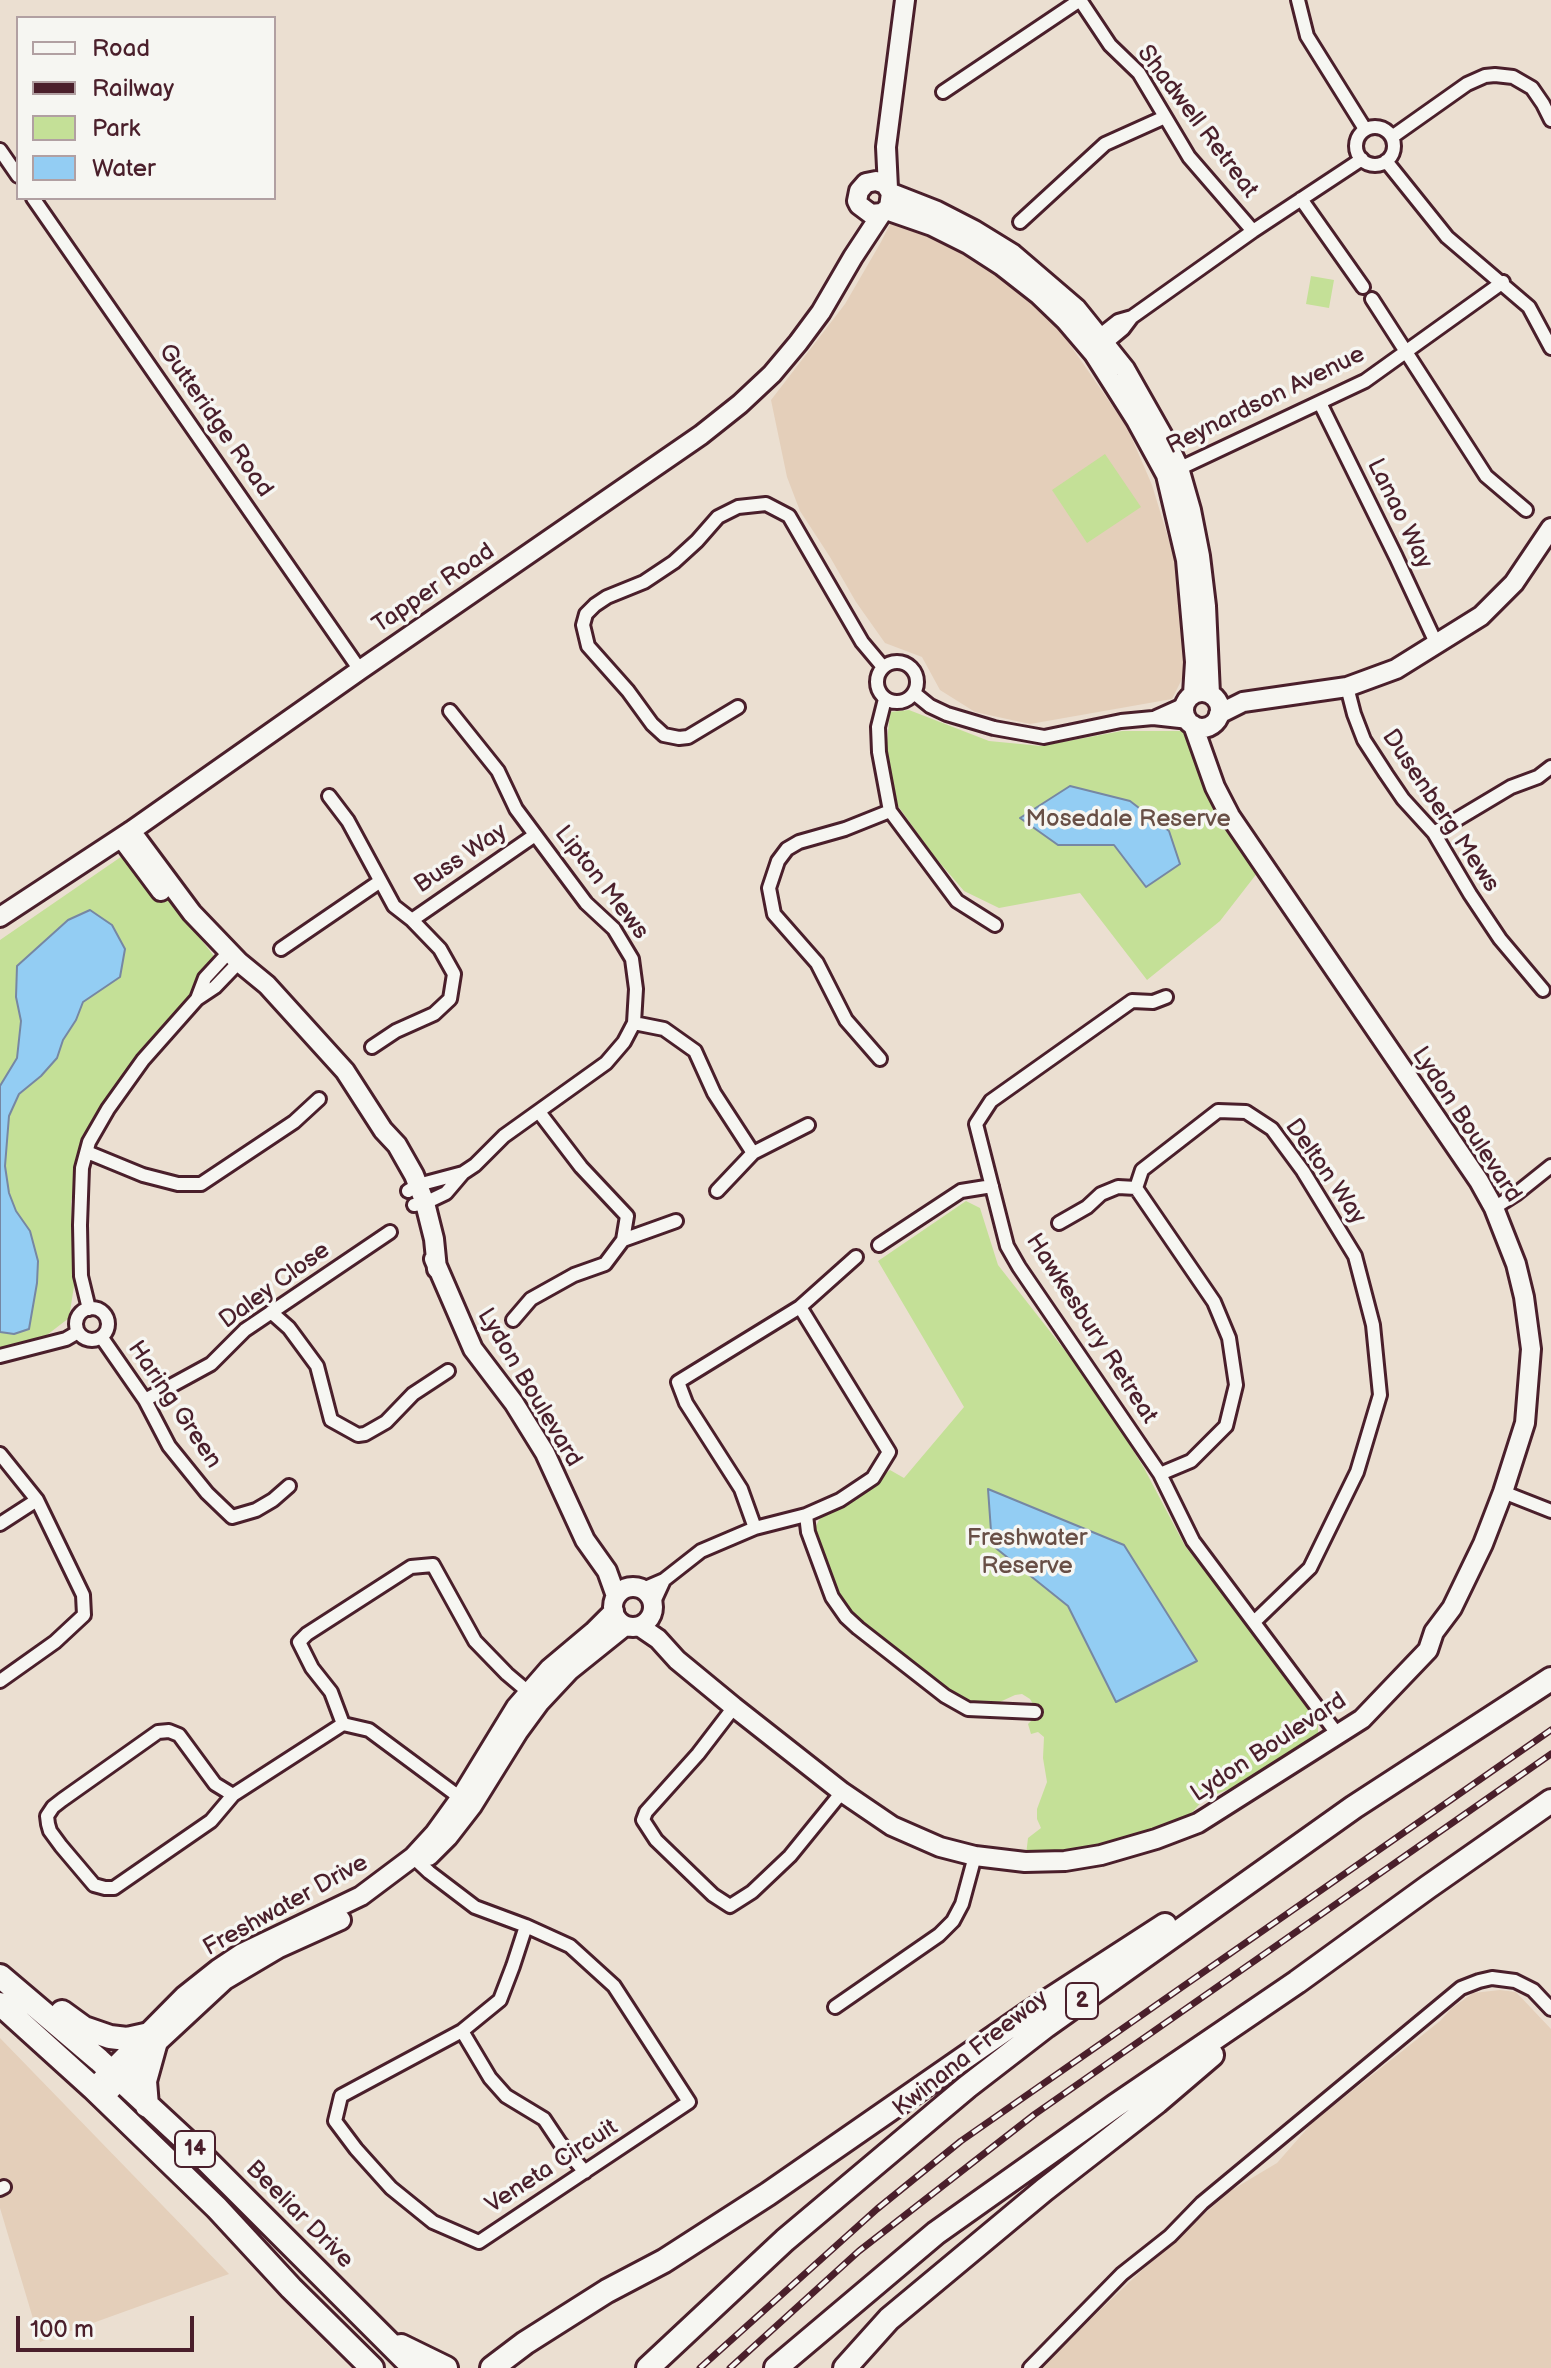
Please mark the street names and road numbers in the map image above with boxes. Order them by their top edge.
street label: Shadwell Retreat [1130,40,1264,204]
street label: Gutteridge Road [151,339,279,503]
street label: Reynardson Avenue [1162,340,1370,462]
street label: Lanao Way [1360,454,1438,574]
street label: Tapper Road [368,538,500,640]
street label: Dusenberg Mews [1375,724,1505,898]
street label: Buss Way [409,818,513,900]
street label: Lipton Mews [548,820,654,946]
street label: Lydon Boulevard [1405,1042,1527,1208]
street label: Delton Way [1278,1114,1372,1230]
street label: Hawkesbury Retreat [1019,1229,1163,1429]
street label: Daley Close [214,1236,336,1336]
street label: Lydon Boulevard [470,1304,588,1472]
street label: Haring Green [121,1336,227,1474]
street label: Lydon Boulevard [1186,1687,1352,1809]
street label: Freshwater Drive [199,1849,373,1963]
road number: 2 [1066,1983,1098,2019]
street label: Kwinana Freeway [888,1985,1054,2123]
street label: Veneta Circuit [481,2114,623,2220]
road number: 14 [175,2131,215,2167]
street label: Beeliar Drive [239,2155,359,2275]

